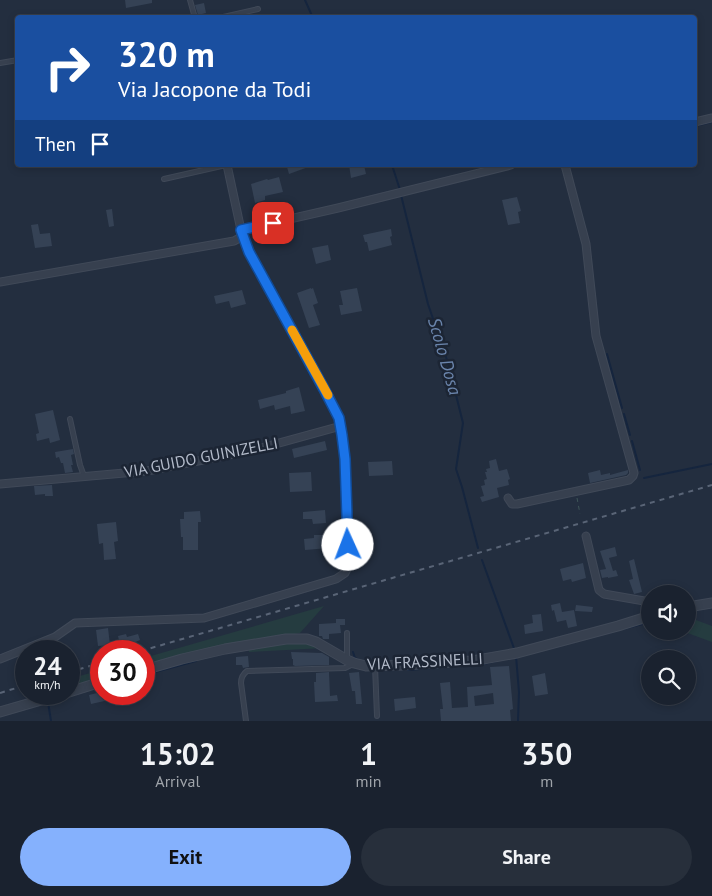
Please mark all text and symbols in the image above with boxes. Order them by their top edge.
text: 320 m [118,31,215,77]
icon: right [35,35,100,100]
text: Via Jacopone da Todi [118,75,311,103]
icon: arrive [86,130,114,158]
text: Then [35,132,76,156]
pin [252,202,294,244]
icon: arrive [259,209,287,237]
water label: Scolo Dosa [423,314,467,398]
street label: VIA GUIDO GUINIZELLI [121,432,280,482]
position arrow [321,518,373,570]
map controls [641,585,696,705]
button: sound [641,585,696,640]
speed limit sign: 30 [90,640,155,705]
street label: VIA FRASSINELLI [366,648,483,674]
text: 24 [33,650,62,682]
button: search [641,650,696,705]
text: km/h [34,677,61,692]
text: 15:02 [140,734,216,773]
text: 1 [360,734,377,773]
text: 350 [521,734,572,773]
text: Arrival [155,771,200,791]
text: min [356,771,382,791]
text: m [540,771,553,791]
button: Exit [20,828,351,886]
button: Share [361,828,692,886]

